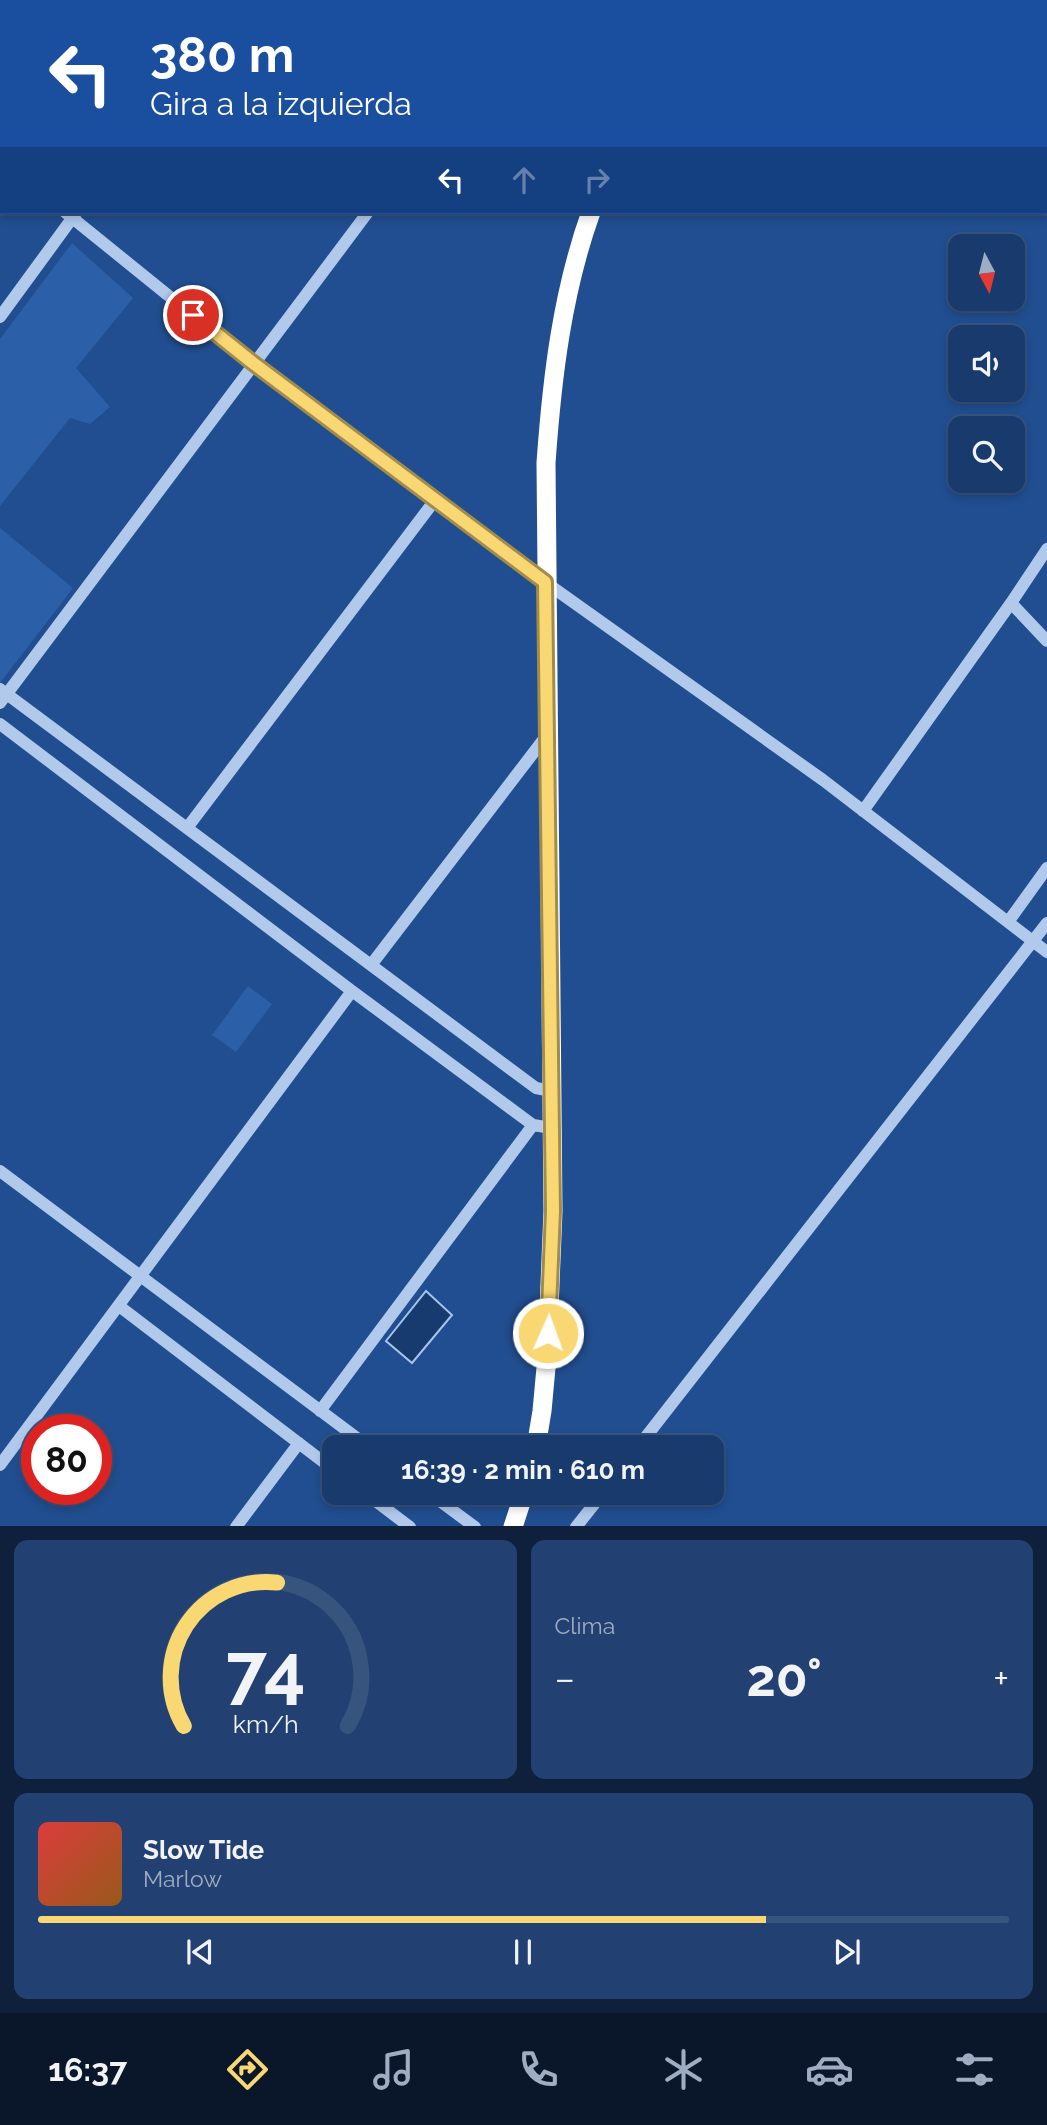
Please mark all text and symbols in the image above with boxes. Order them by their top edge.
text: 380 m [150,26,294,83]
icon: left [35,28,126,119]
text: Gira a la izquierda [150,85,412,122]
icon: left [432,161,470,199]
icon: ahead [505,161,543,199]
icon: right [578,161,616,199]
north arrow [948,234,1026,312]
map controls [948,234,1025,493]
pin [163,285,223,345]
icon: arrive [174,296,212,334]
button: sound [948,325,1025,402]
button: search [948,416,1025,493]
position arrow [511,1296,585,1370]
speed limit sign: 80 [21,1414,112,1505]
text: 16:39 · 2 min · 610 m [401,1455,645,1485]
text: Clima [555,1612,615,1639]
text: 74 [225,1628,305,1713]
text: 20° [746,1647,822,1708]
text: − [555,1656,575,1701]
text: + [993,1656,1009,1701]
text: km/h [232,1708,298,1738]
text: Slow Tide [143,1835,264,1865]
text: Marlow [143,1865,222,1892]
icon: previous [181,1933,219,1971]
icon: pause [504,1933,542,1971]
icon: next [828,1933,866,1971]
icon: directions [223,2045,272,2094]
icon: music [369,2045,418,2094]
icon: phone [514,2045,563,2094]
icon: climate [659,2045,708,2094]
icon: car [805,2045,854,2094]
icon: filters [950,2045,999,2094]
text: 16:37 [48,2051,127,2088]

